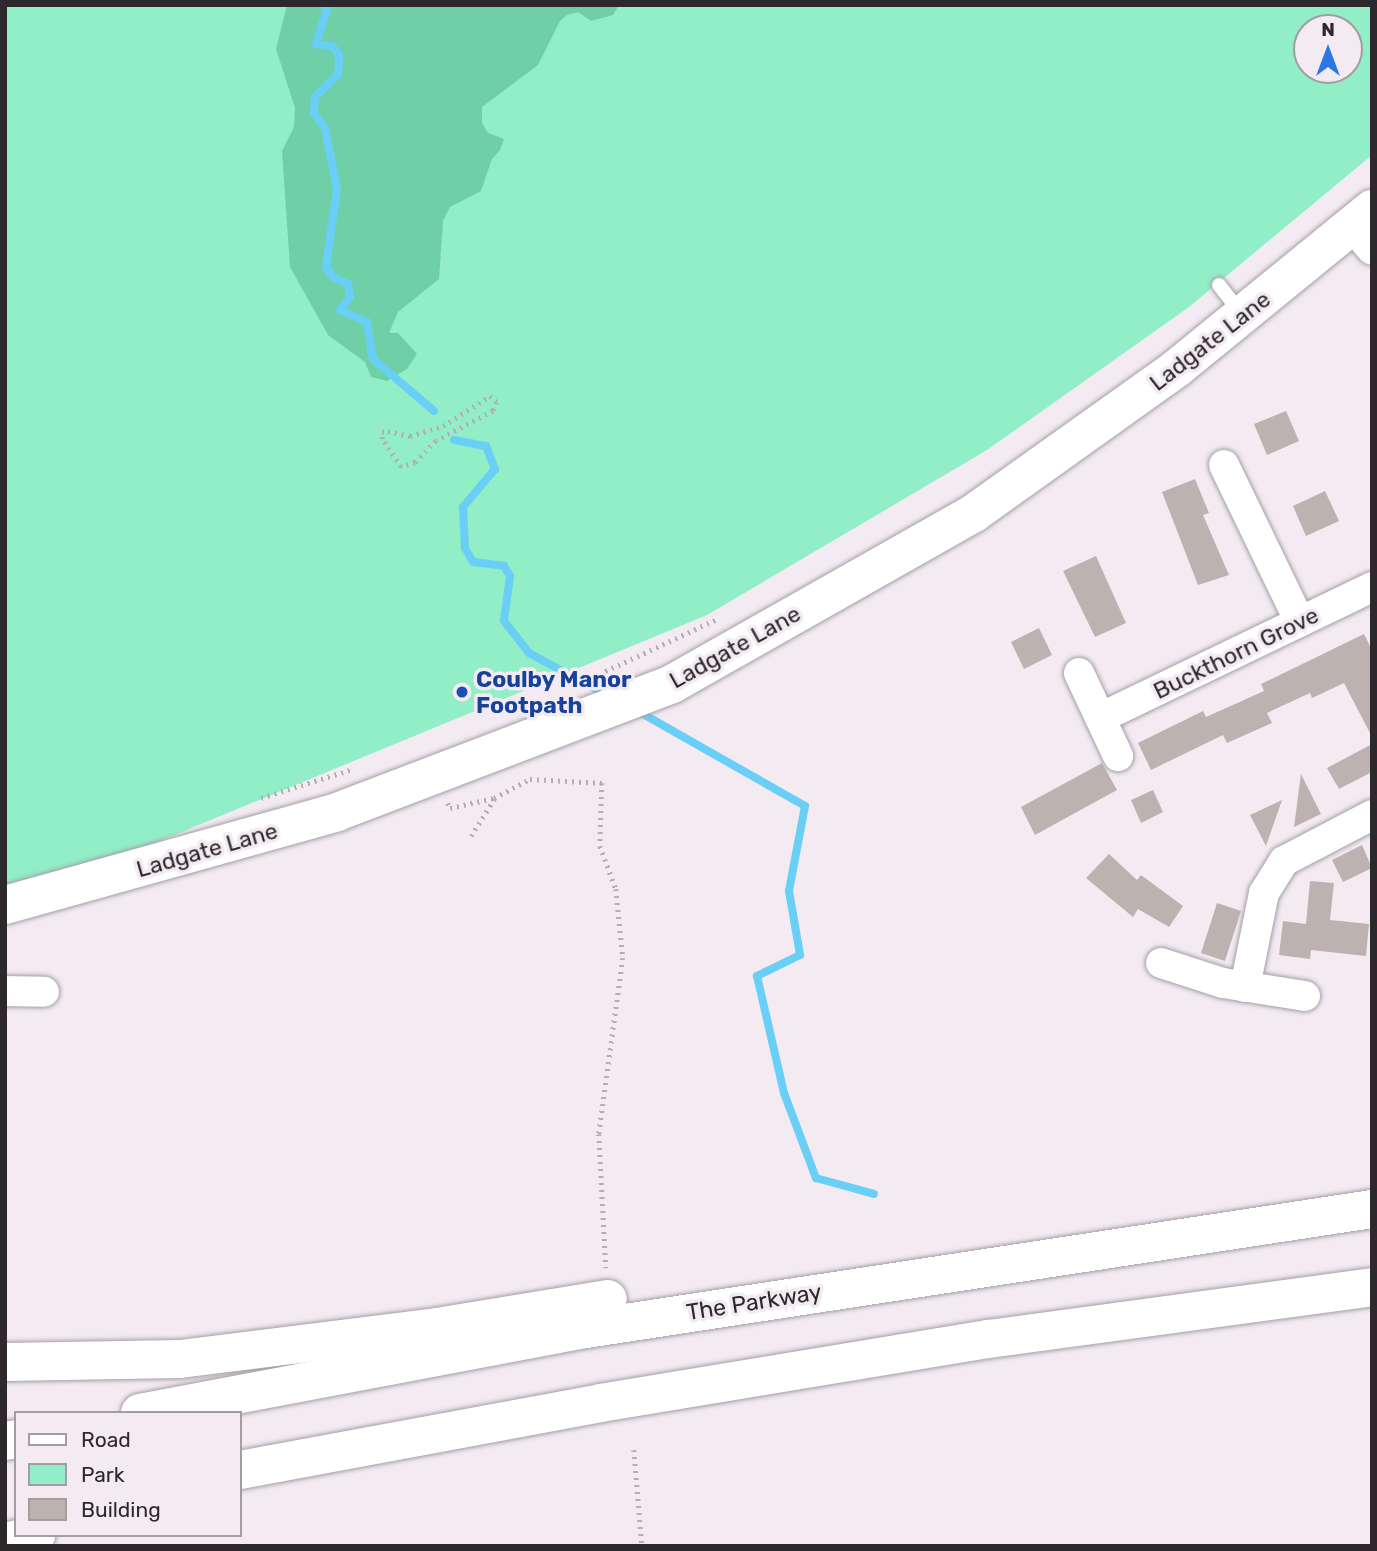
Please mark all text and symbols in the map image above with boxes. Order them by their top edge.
north arrow [1293,14,1363,84]
text: N [1321,18,1335,41]
street label: Ladgate Lane [1144,285,1276,397]
street label: Ladgate Lane [665,600,805,694]
street label: Buckthorn Grove [1149,601,1323,705]
place label: Coulby Manor Footpath [476,665,632,719]
marker: Coulby Manor Footpath [454,684,470,700]
street label: Ladgate Lane [133,817,281,883]
street label: The Parkway [684,1278,824,1326]
legend [14,1411,242,1537]
text: Road [81,1427,131,1452]
text: Park [81,1462,125,1487]
text: Building [81,1497,161,1522]

